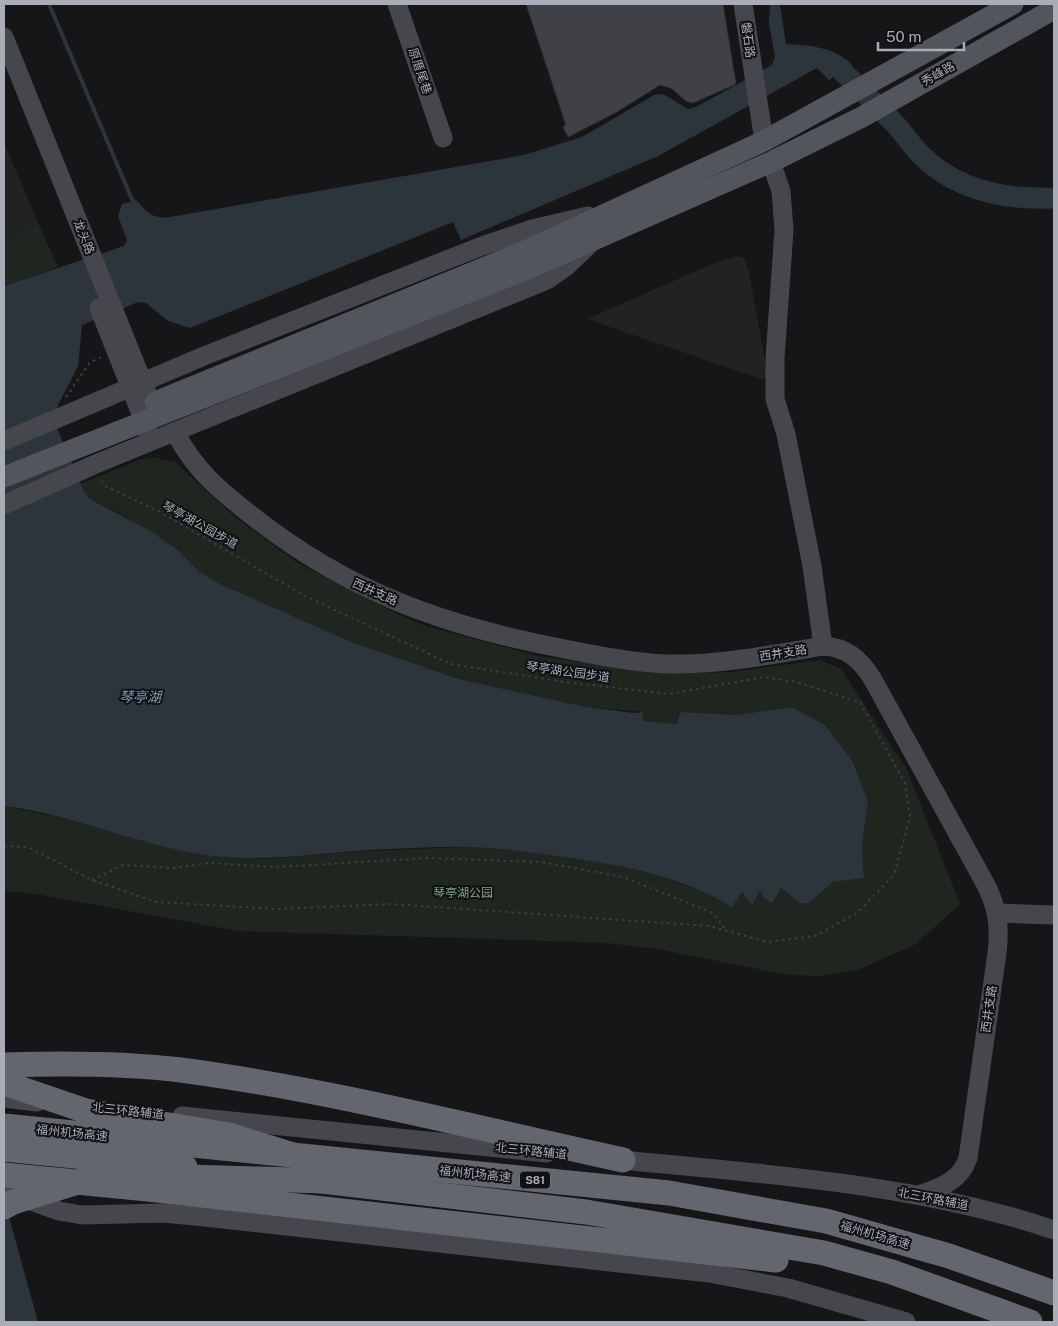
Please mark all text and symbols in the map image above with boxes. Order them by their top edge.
scale bar [878,20,964,52]
street label: 磐石路 [739,21,757,59]
text: 50 m [886,28,921,45]
street label: 原厝尾巷 [406,46,434,96]
street label: 秀峰路 [919,59,957,89]
street label: 龙头路 [71,218,97,256]
street label: 琴亭湖公园步道 [160,499,240,551]
street label: 西井支路 [350,576,400,608]
street label: 西井支路 [758,642,808,664]
street label: 琴亭湖公园步道 [525,659,611,685]
water label: 琴亭湖 [119,689,163,705]
park label: 琴亭湖公园 [433,886,493,900]
street label: 西井支路 [979,984,999,1034]
street label: 北三环路辅道 [91,1100,165,1122]
street label: 福州机场高速 [35,1122,109,1144]
street label: 北三环路辅道 [494,1140,568,1162]
street label: 福州机场高速 [438,1163,512,1185]
road number: S81 [520,1172,550,1188]
street label: 北三环路辅道 [896,1185,970,1213]
street label: 福州机场高速 [838,1218,912,1252]

